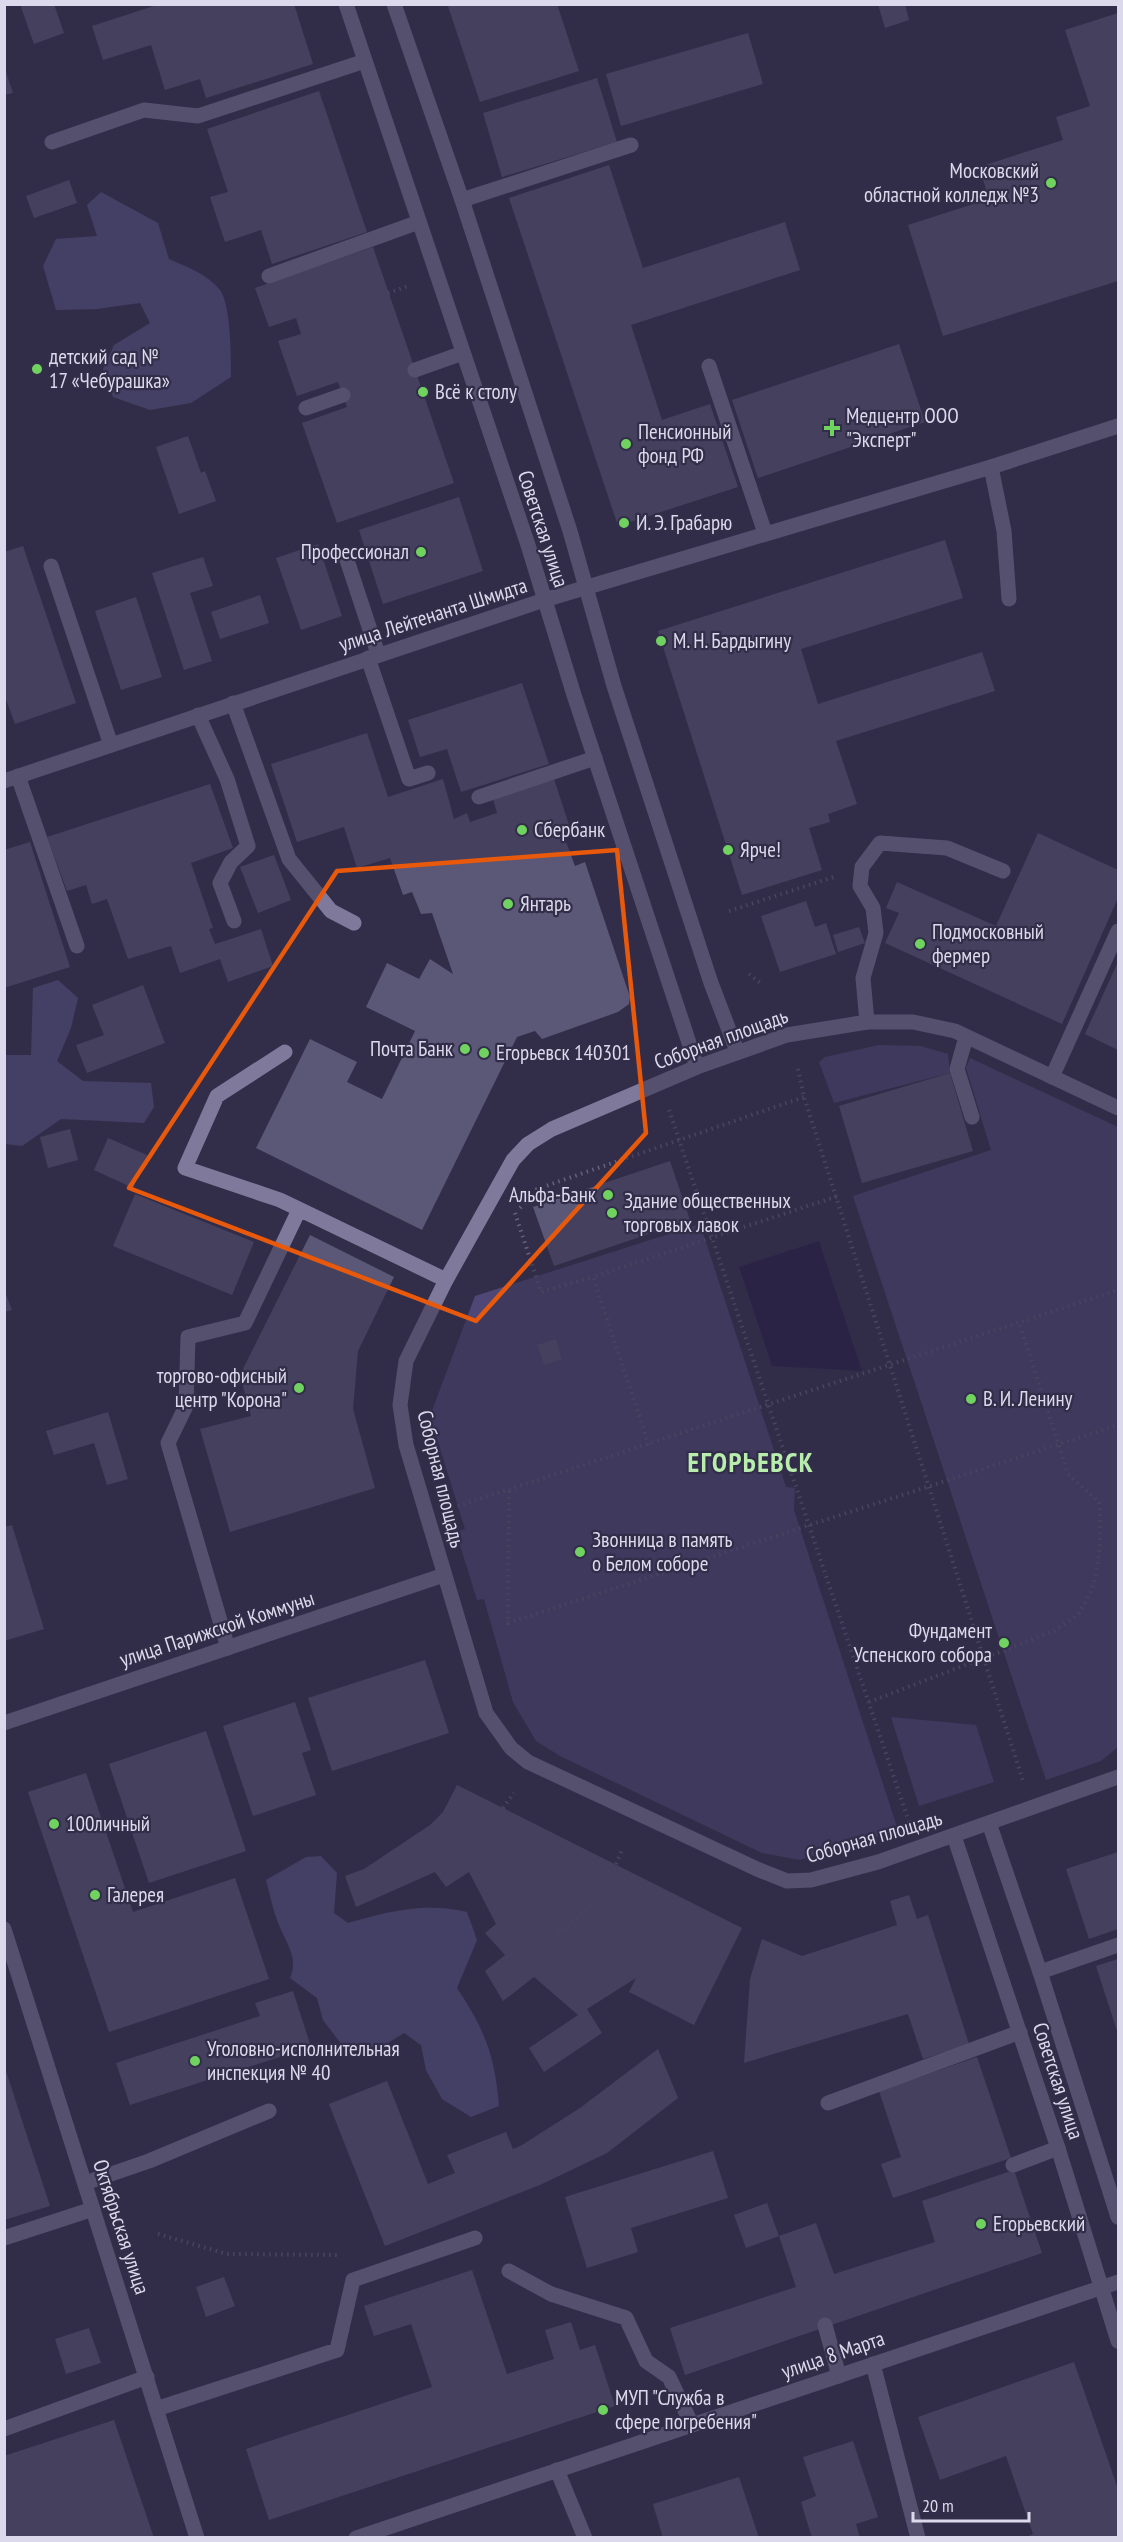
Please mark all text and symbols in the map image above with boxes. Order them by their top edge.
place label: Московский областной колледж №3 [864,157,1039,208]
marker: Московский областной колледж №3 [1044,176,1058,190]
place label: детский сад № 17 «Чебурашка» [49,343,170,394]
marker: детский сад № 17 «Чебурашка» [30,362,44,376]
place label: Всё к столу [435,378,517,405]
marker: Всё к столу [416,385,430,399]
place label: Медцентр ООО "Эксперт" [846,402,959,453]
place label: Пенсионный фонд РФ [638,418,731,469]
marker: Медцентр ООО "Эксперт" [823,419,841,437]
marker: Пенсионный фонд РФ [619,437,633,451]
street label: Советская улица [512,467,575,591]
place label: И. Э. Грабарю [636,509,732,536]
marker: И. Э. Грабарю [617,516,631,530]
place label: Профессионал [301,538,409,565]
marker: Профессионал [414,545,428,559]
street label: улица Лейтенанта Шмидта [335,571,530,658]
place label: М. Н. Бардыгину [673,627,791,654]
marker: М. Н. Бардыгину [654,634,668,648]
place label: Сбербанк [534,816,605,843]
marker: Сбербанк [515,823,529,837]
place label: Ярче! [740,836,781,863]
marker: Ярче! [721,843,735,857]
place label: Янтарь [520,890,571,917]
marker: Янтарь [501,897,515,911]
place label: Подмосковный фермер [932,918,1044,969]
marker: Подмосковный фермер [913,937,927,951]
street label: Соборная площадь [650,1002,792,1075]
place label: Почта Банк [370,1035,453,1062]
place label: Егорьевск 140301 [496,1039,631,1066]
marker: Почта Банк [458,1042,472,1056]
marker: Егорьевск 140301 [477,1046,491,1060]
place label: Альфа-Банк [509,1181,596,1208]
place label: Здание общественных торговых лавок [624,1187,791,1238]
marker: Альфа-Банк [601,1188,615,1202]
marker: Здание общественных торговых лавок [605,1206,619,1220]
place label: торгово-офисный центр "Корона" [157,1362,287,1413]
marker: торгово-офисный центр "Корона" [292,1381,306,1395]
place label: В. И. Ленину [983,1385,1073,1412]
marker: В. И. Ленину [964,1392,978,1406]
street label: Соборная площадь [411,1407,472,1550]
district label: ЕГОРЬЕВСК [688,1445,814,1479]
place label: Звонница в память о Белом соборе [592,1526,732,1577]
marker: Звонница в память о Белом соборе [573,1545,587,1559]
street label: улица Парижской Коммуны [116,1584,318,1673]
place label: Фундамент Успенского собора [854,1617,992,1668]
marker: Фундамент Успенского собора [997,1636,1011,1650]
street label: Соборная площадь [803,1804,945,1869]
place label: 100личный [66,1810,150,1837]
marker: 100личный [47,1817,61,1831]
place label: Галерея [107,1881,164,1908]
marker: Галерея [88,1888,102,1902]
street label: Советская улица [1027,2019,1090,2143]
place label: Уголовно-исполнительная инспекция № 40 [207,2035,400,2086]
marker: Уголовно-исполнительная инспекция № 40 [188,2054,202,2068]
street label: Октябрьская улица [87,2156,156,2298]
place label: Егорьевский [993,2210,1085,2237]
marker: Егорьевский [974,2217,988,2231]
street label: улица 8 Марта [778,2324,888,2385]
place label: МУП "Служба в сфере погребения" [615,2384,757,2435]
marker: МУП "Служба в сфере погребения" [596,2403,610,2417]
scale bar [913,2485,1028,2523]
text: 20 m [922,2494,954,2517]

